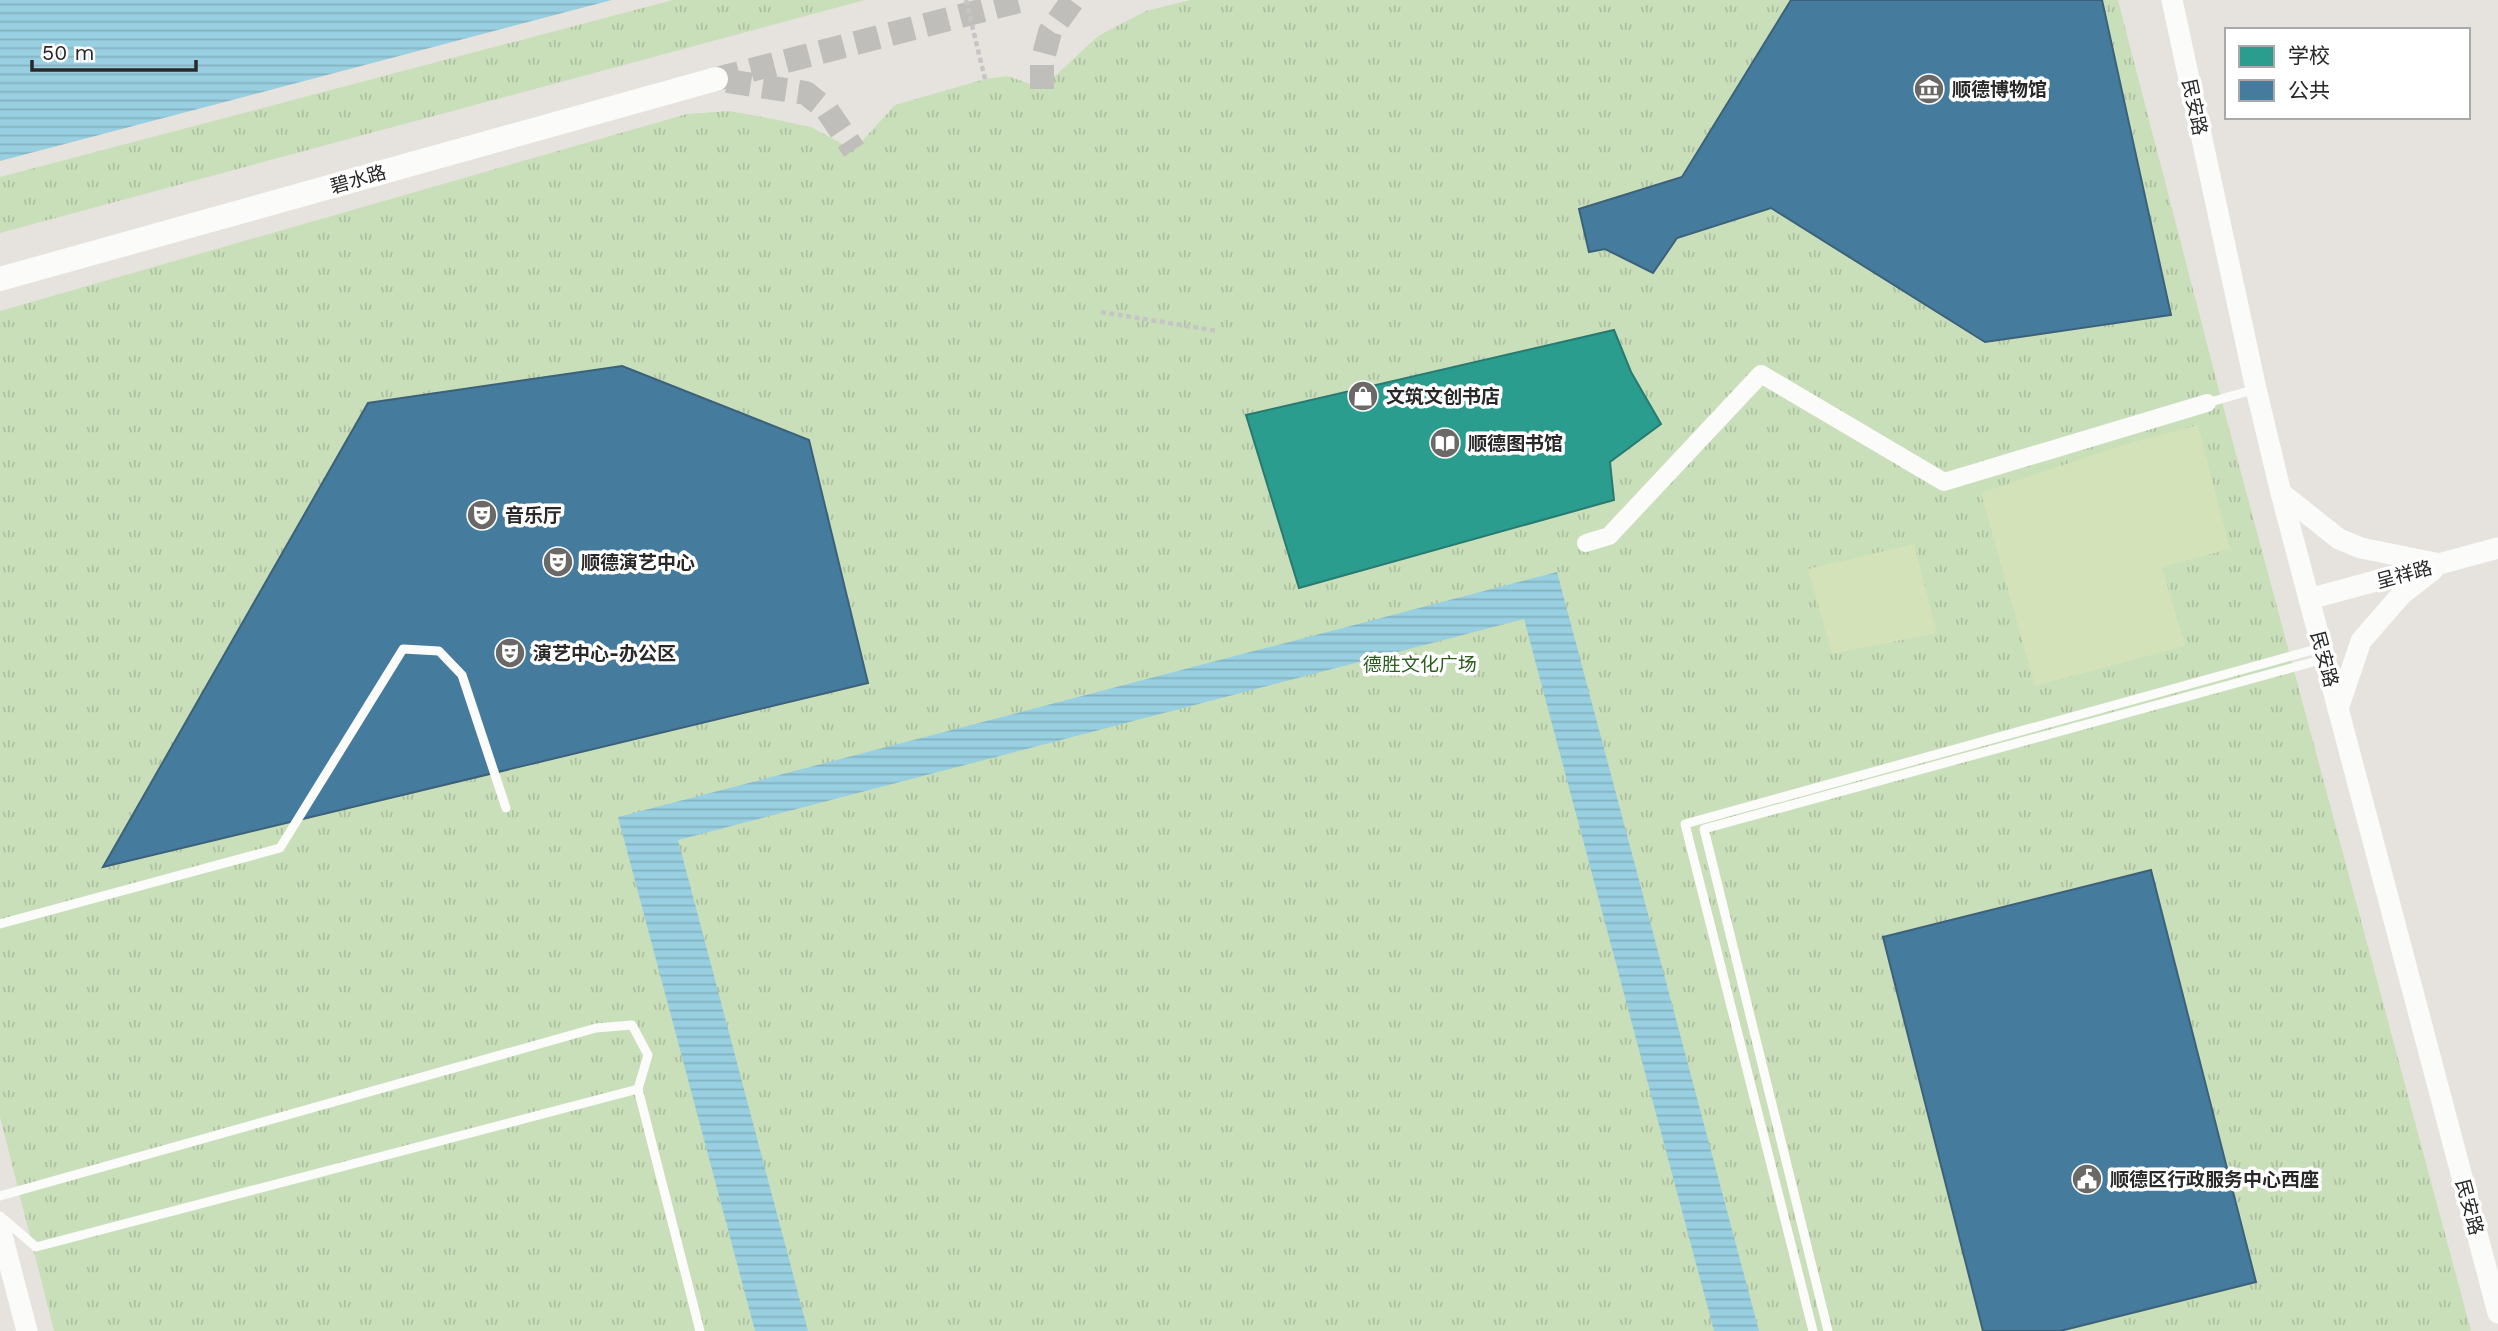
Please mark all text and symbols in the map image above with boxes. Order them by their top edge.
scale bar [32,28,196,72]
legend [2225,28,2470,119]
text: 50 m [42,40,94,65]
text: 学校 [2288,43,2330,68]
museum icon: 顺德博物馆 [1912,72,1946,106]
street label: 民安路 [2177,77,2212,137]
place label: 顺德博物馆 [1952,78,2047,101]
text: 公共 [2288,78,2330,103]
street label: 碧水路 [328,161,389,198]
shop icon: 文筑文创书店 [1346,379,1380,413]
place label: 文筑文创书店 [1386,385,1500,408]
library icon: 顺德图书馆 [1428,426,1462,460]
place label: 顺德图书馆 [1468,432,1563,455]
theatre icon: 音乐厅 [465,498,499,532]
place label: 音乐厅 [505,504,562,527]
theatre icon: 顺德演艺中心 [541,545,575,579]
place label: 顺德演艺中心 [581,551,695,574]
street label: 呈祥路 [2374,556,2435,593]
street label: 民安路 [2306,629,2343,690]
theatre icon: 演艺中心-办公区 [493,636,527,670]
place label: 演艺中心-办公区 [533,642,676,665]
park label: 德胜文化广场 [1363,653,1477,676]
public building icon: 顺德区行政服务中心西座 [2070,1162,2104,1196]
place label: 顺德区行政服务中心西座 [2110,1168,2319,1191]
street label: 民安路 [2451,1177,2488,1238]

